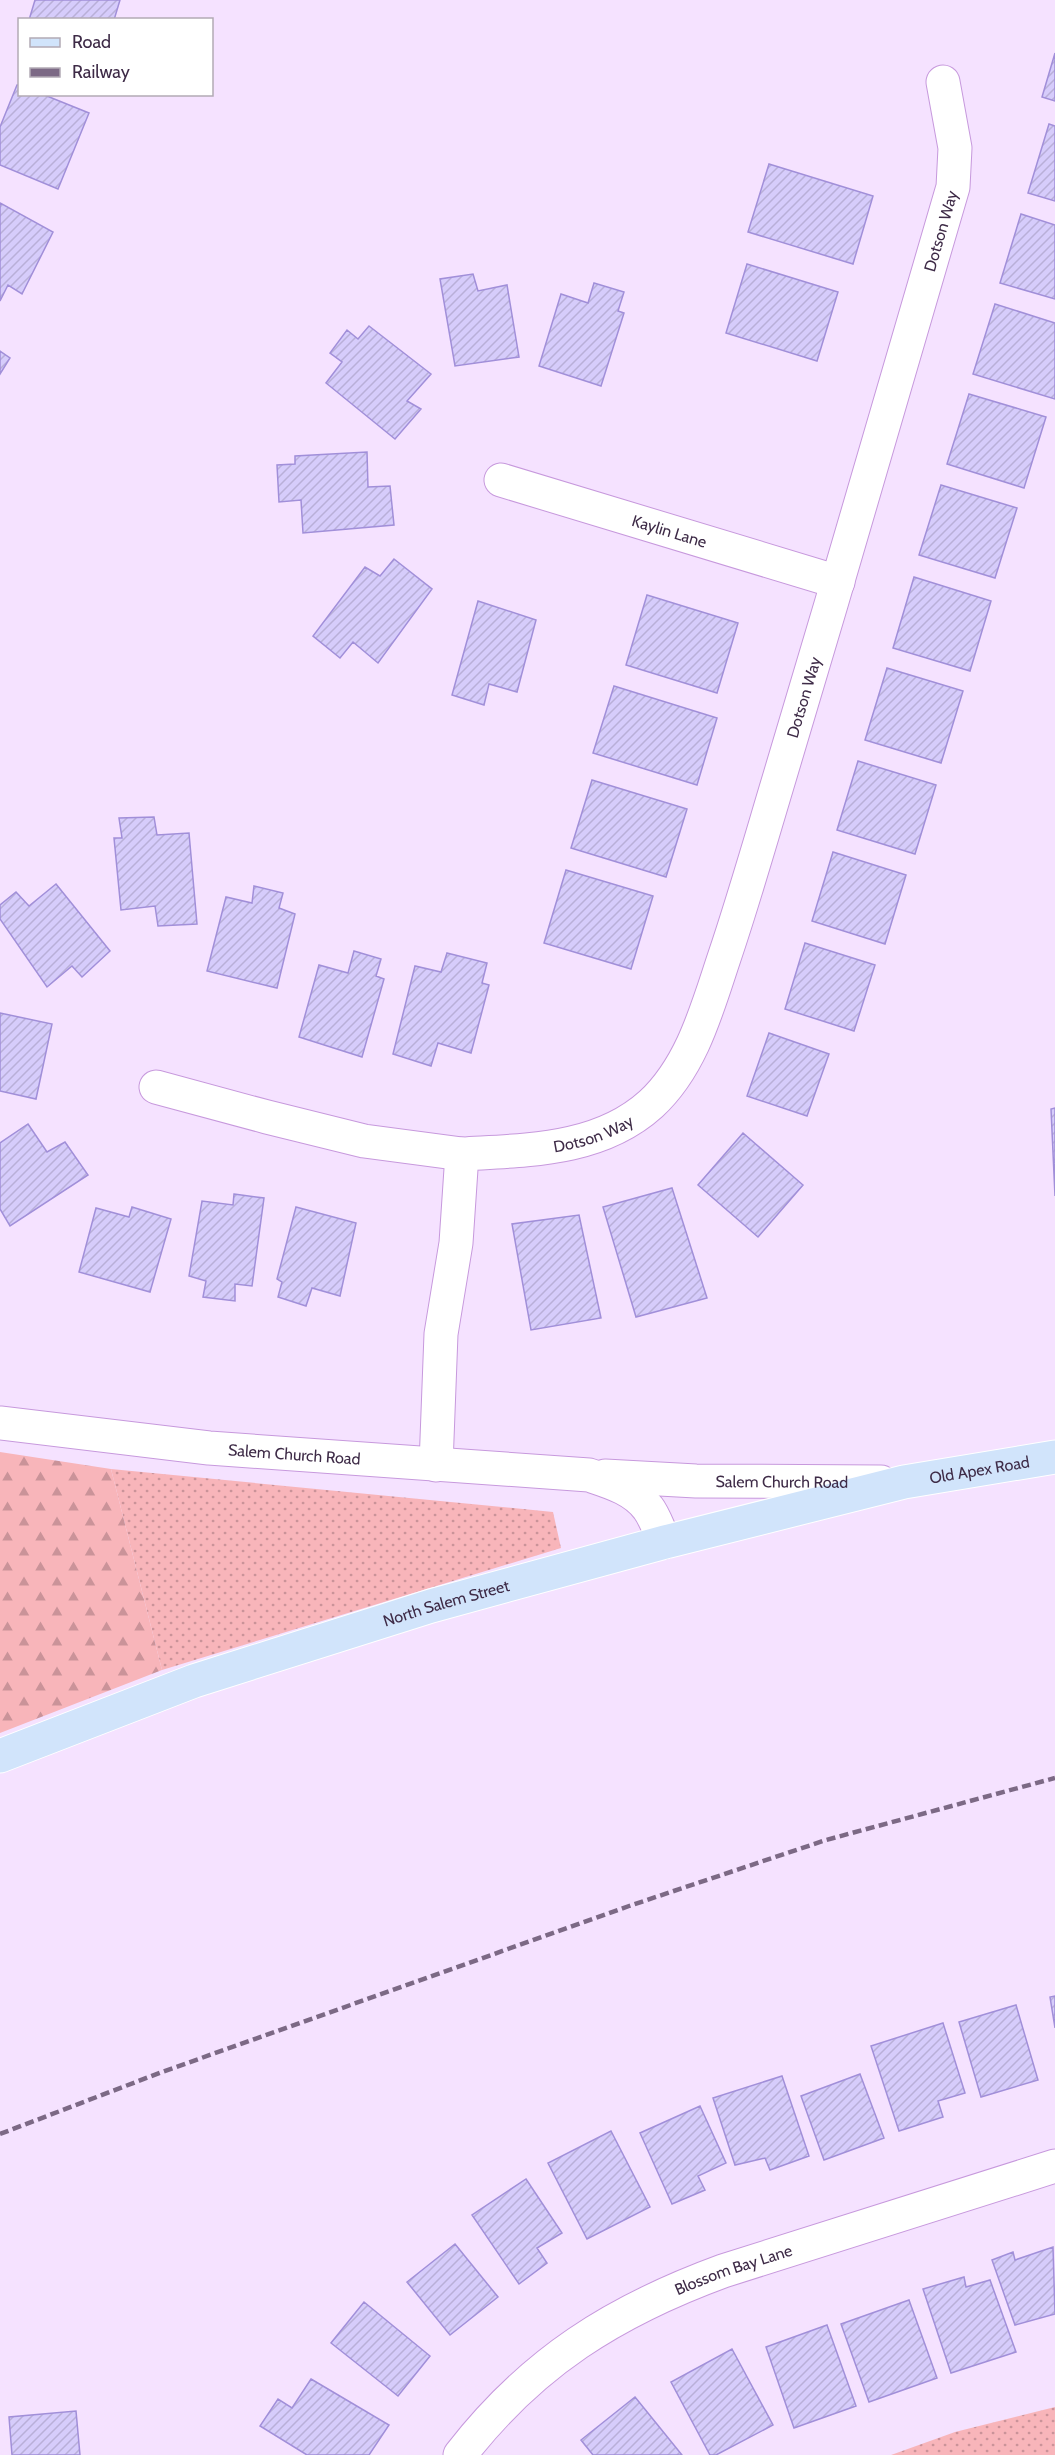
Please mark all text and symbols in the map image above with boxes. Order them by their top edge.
legend [18,18,213,96]
text: Road [72,31,111,53]
text: Railway [72,61,130,83]
street label: Dotson Way [920,188,961,274]
street label: Kaylin Lane [630,511,709,551]
street label: Dotson Way [782,654,824,740]
street label: Dotson Way [552,1111,637,1156]
street label: Salem Church Road [227,1440,361,1468]
street label: Old Apex Road [928,1452,1031,1487]
street label: Salem Church Road [715,1472,848,1491]
street label: North Salem Street [381,1575,512,1630]
street label: Blossom Bay Lane [672,2240,794,2299]

